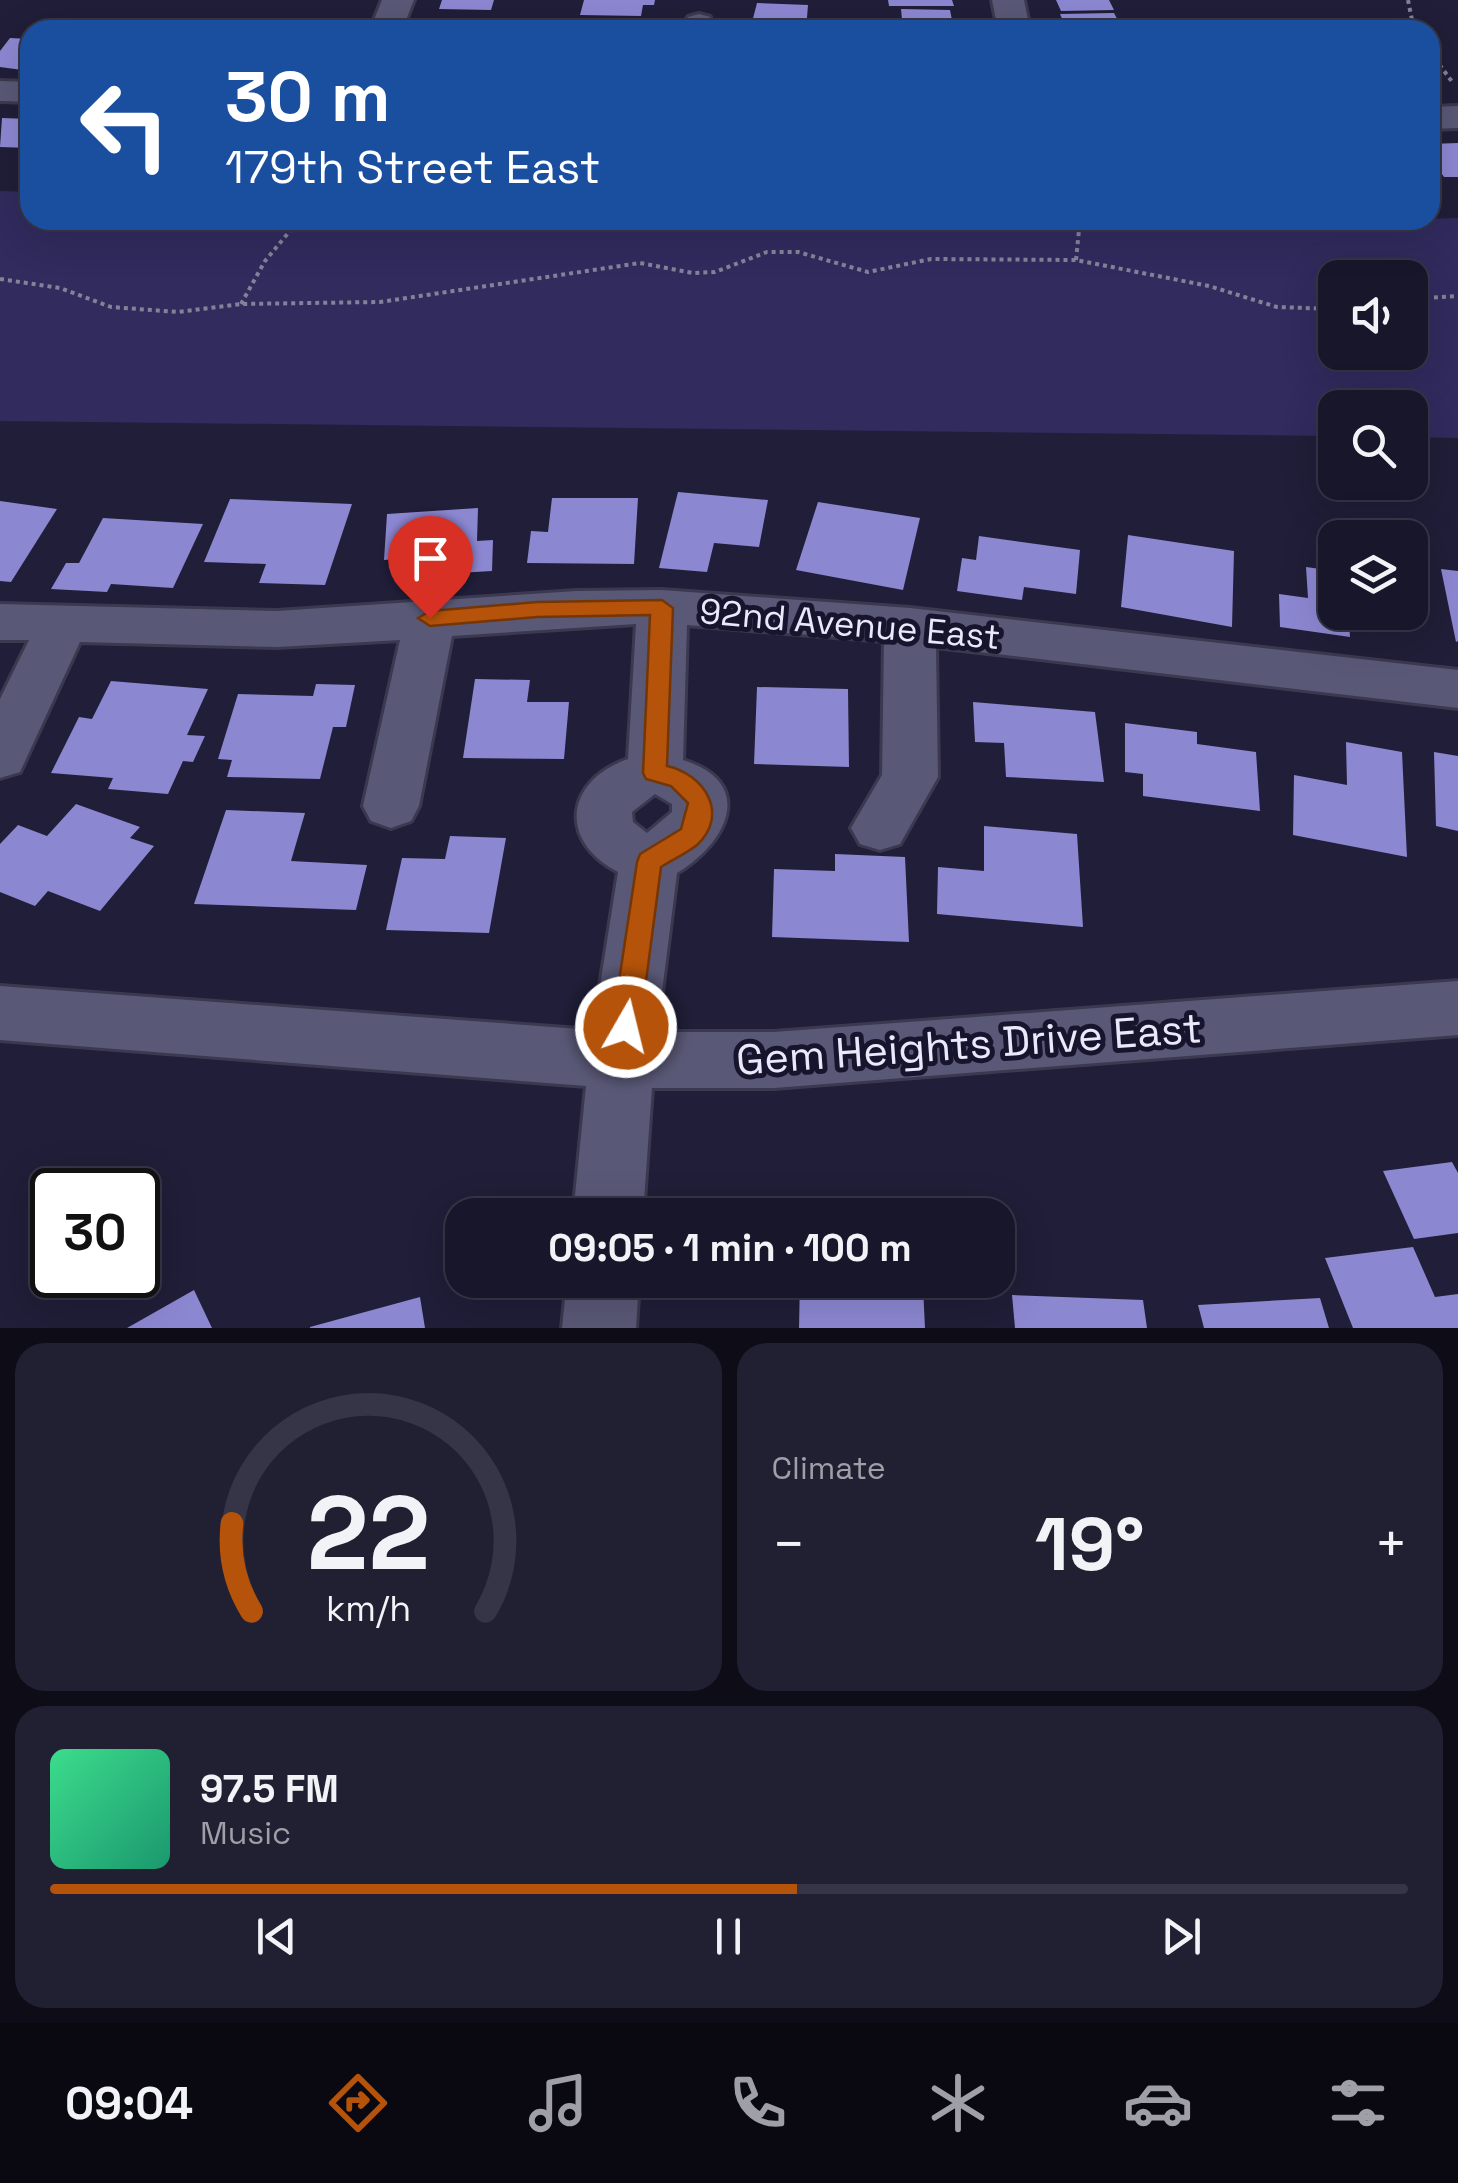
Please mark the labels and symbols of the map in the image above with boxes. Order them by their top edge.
pin [388,516,473,619]
street label: 92nd Avenue East [698,589,1002,659]
position arrow [574,975,678,1079]
street label: Gem Heights Drive East [734,1001,1204,1087]
speed limit sign: 30 [30,1168,160,1298]

